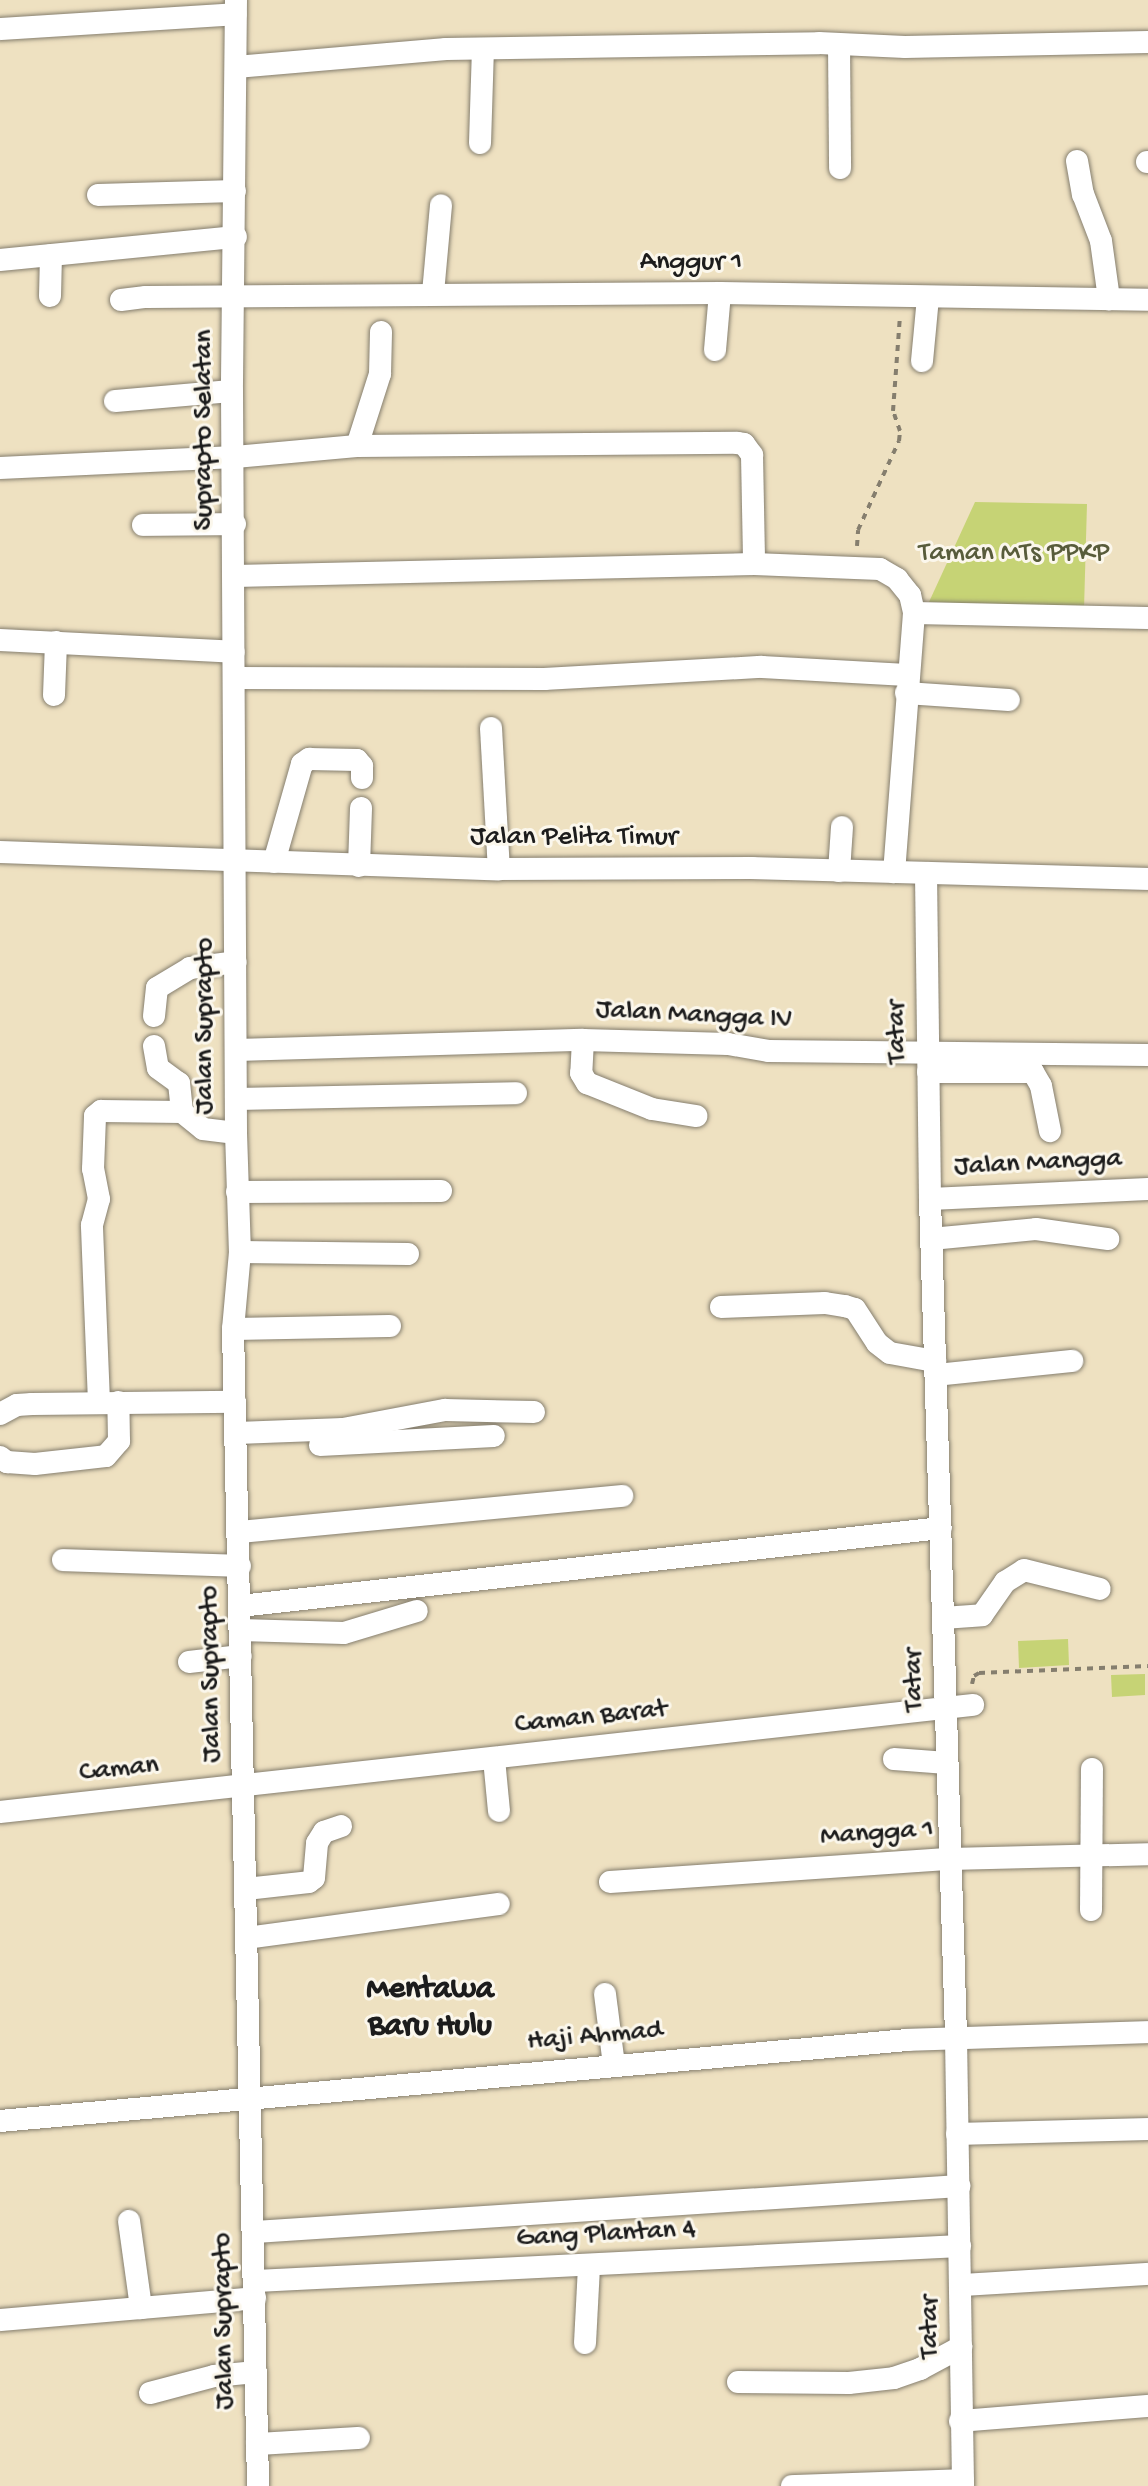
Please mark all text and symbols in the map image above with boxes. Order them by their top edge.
street label: Anggur 1 [640,246,742,280]
street label: Suprapto Selatan [188,329,222,531]
park label: Taman MTs PPKP [919,537,1109,571]
street label: Jalan Pelita Timur [470,821,678,855]
street label: Jalan Suprapto [189,937,223,1115]
street label: Jalan Mangga IV [595,994,793,1038]
street label: Tatar [881,1000,915,1064]
street label: Jalan Mangga [953,1143,1123,1185]
street label: Jalan Suprapto [194,1585,230,1763]
street label: Tatar [898,1648,932,1712]
street label: Caman Barat [513,1693,669,1743]
street label: Caman [78,1749,160,1791]
street label: Mangga 1 [819,1813,935,1855]
district label: Mentawa Baru Hulu [366,1972,494,2047]
street label: Haji Ahmad [526,2014,664,2060]
street label: Gang Plantan 4 [515,2214,697,2256]
street label: Jalan Suprapto [207,2232,243,2410]
street label: Tatar [914,2295,948,2359]

